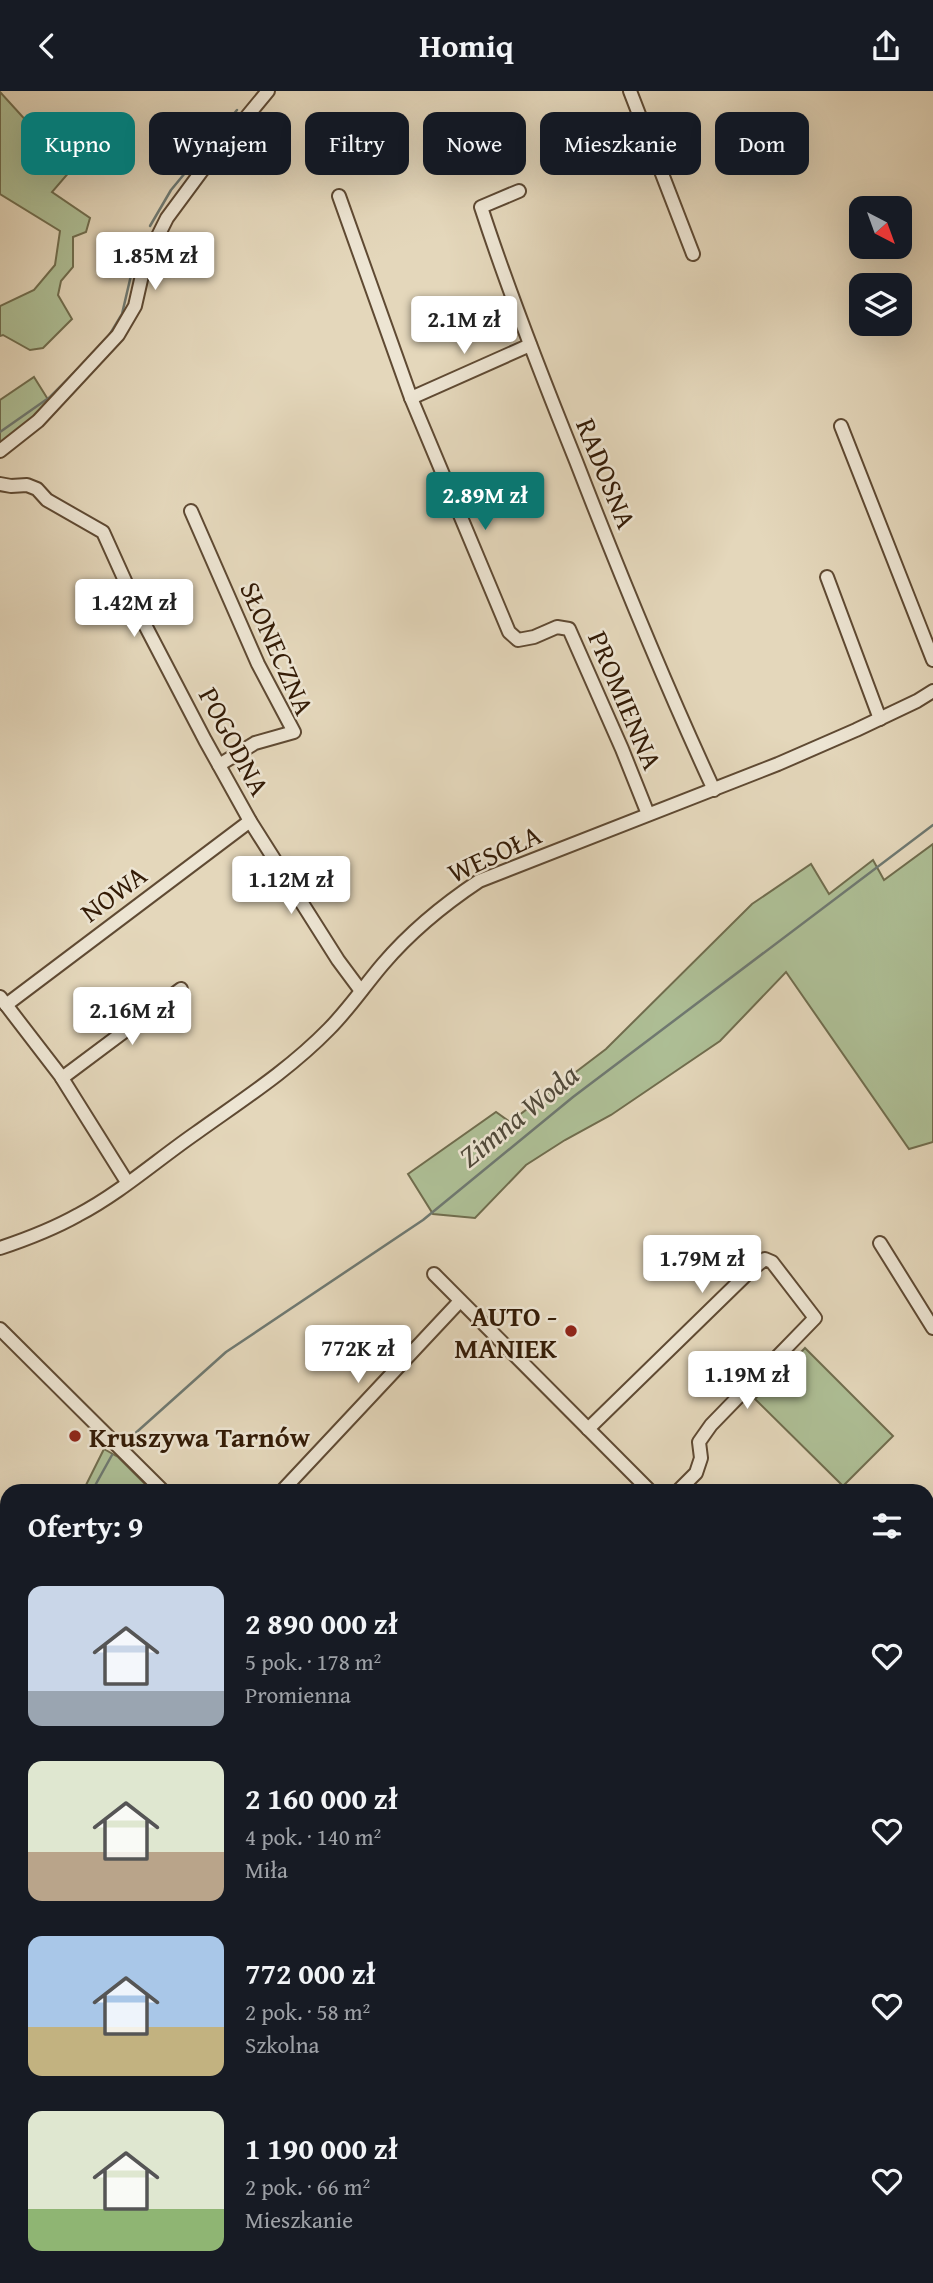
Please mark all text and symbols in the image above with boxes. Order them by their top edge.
text: Homiq [419,22,514,69]
icon: back [28,27,66,65]
icon: share [867,27,905,65]
chip: Kupno [21,112,135,175]
chip: Wynajem [149,112,291,175]
chip: Filtry [305,112,409,175]
chip: Nowe [423,112,526,175]
chip: Mieszkanie [540,112,701,175]
chip: Dom [715,112,809,175]
north arrow [849,196,912,259]
map controls [849,196,912,336]
pin: 1.85M zł [83,233,227,292]
text: 1.85M zł [112,238,198,271]
button: layers [849,273,912,336]
pin: 2.1M zł [399,296,529,356]
text: 2.1M zł [427,302,501,335]
street label: RADOSNA [566,412,648,535]
pin: 2.89M zł [413,473,557,532]
text: 2.89M zł [442,478,528,511]
street label: SŁONECZNA [230,575,326,721]
pin: 1.42M zł [62,580,206,639]
text: 1.42M zł [91,585,177,618]
street label: PROMIENNA [578,624,674,776]
street label: POGODNA [189,679,281,803]
street label: WESOŁA [440,813,548,893]
street label: NOWA [71,854,155,932]
pin: 1.12M zł [219,857,363,916]
text: 1.12M zł [248,862,334,895]
pin: 2.16M zł [60,988,204,1047]
text: 2.16M zł [89,993,175,1026]
water label: Zimna Woda [448,1053,588,1177]
pin: 1.79M zł [630,1235,774,1295]
text: 1.79M zł [659,1241,745,1274]
place label: AUTO - MANIEK [454,1295,557,1368]
marker: AUTO - MANIEK [563,1323,579,1339]
pin: 772K zł [293,1325,423,1385]
text: 772K zł [321,1331,395,1364]
pin: 1.19M zł [675,1351,819,1411]
text: 1.19M zł [704,1357,790,1390]
place label: Kruszywa Tarnów [89,1416,311,1457]
marker: Kruszywa Tarnów [67,1428,83,1444]
text: Oferty: 9 [28,1504,143,1548]
icon: filters [868,1507,906,1545]
text: 2 890 000 zł [245,1601,398,1645]
icon: home [84,1614,168,1698]
icon: heart [868,1637,906,1675]
text: 5 pok. · 178 m² [245,1645,381,1678]
text: Promienna [245,1678,351,1711]
text: 2 160 000 zł [245,1776,398,1820]
icon: home [84,1789,168,1873]
icon: heart [868,1812,906,1850]
text: 4 pok. · 140 m² [245,1820,381,1853]
text: Miła [245,1853,288,1886]
text: 772 000 zł [245,1951,376,1995]
icon: home [84,1964,168,2048]
icon: heart [868,1987,906,2025]
text: 2 pok. · 58 m² [245,1995,370,2028]
text: Szkolna [245,2028,320,2061]
text: 1 190 000 zł [245,2126,398,2170]
icon: home [84,2139,168,2223]
icon: heart [868,2162,906,2200]
text: 2 pok. · 66 m² [245,2170,370,2203]
text: Mieszkanie [245,2203,353,2236]

